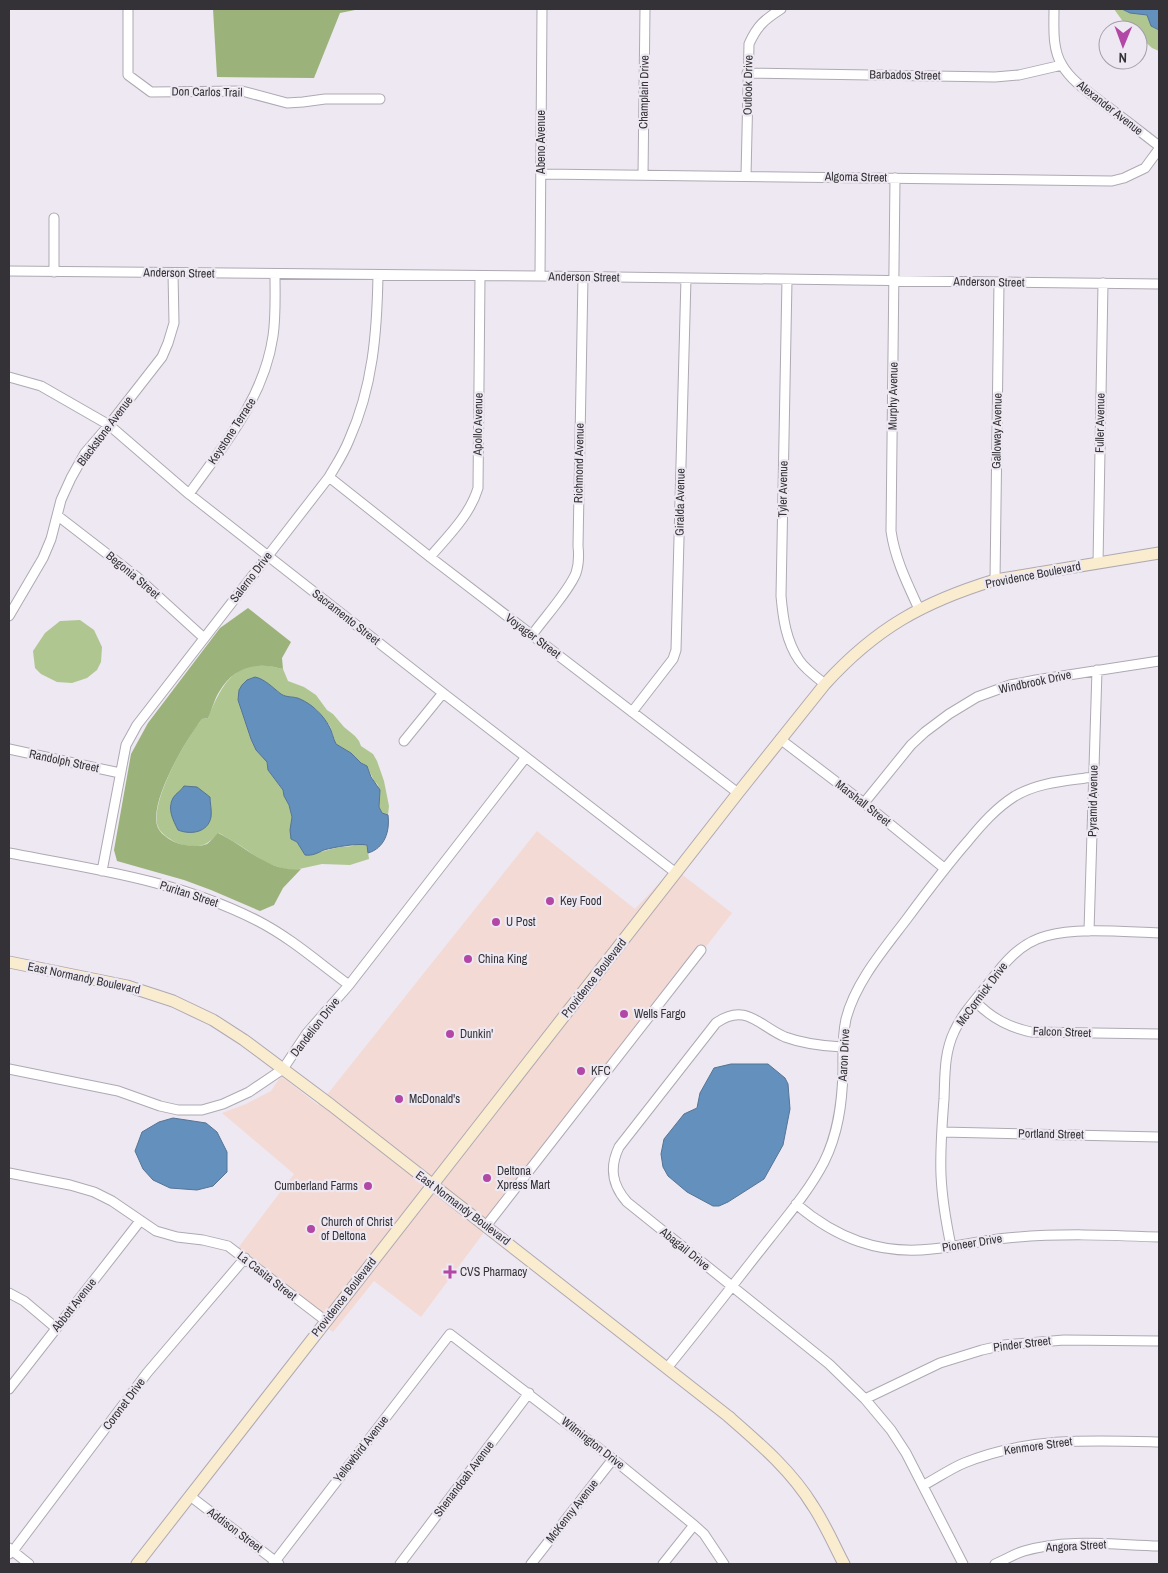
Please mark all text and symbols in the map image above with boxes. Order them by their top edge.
north arrow [1098,20,1148,70]
text: N [1118,49,1127,67]
street label: Champlain Drive [635,55,653,129]
street label: Outlook Drive [739,55,757,115]
street label: Barbados Street [869,66,941,84]
street label: Alexander Avenue [1073,77,1146,139]
street label: Don Carlos Trail [171,83,243,101]
street label: Abeno Avenue [533,110,549,175]
street label: Algoma Street [824,168,888,186]
street label: Anderson Street [142,264,215,282]
street label: Anderson Street [547,268,620,286]
street label: Anderson Street [952,273,1025,291]
street label: Murphy Avenue [884,362,902,430]
street label: Apollo Avenue [469,392,487,457]
street label: Blackstone Avenue [73,393,137,469]
street label: Galloway Avenue [988,393,1006,469]
street label: Fuller Avenue [1091,393,1109,453]
street label: Keystone Terrace [204,395,260,467]
street label: Richmond Avenue [570,423,588,503]
street label: Tyler Avenue [775,460,791,518]
street label: Giralda Avenue [671,468,689,536]
street label: Begonia Street [103,548,163,602]
street label: Salerno Drive [226,548,276,606]
street label: Providence Boulevard [984,558,1082,592]
street label: Sacramento Street [309,585,383,649]
street label: Voyager Street [502,610,564,662]
street label: Windbrook Drive [997,666,1073,698]
street label: Randolph Street [28,746,101,776]
street label: Pyramid Avenue [1084,765,1102,837]
street label: Marshall Street [832,776,894,830]
street label: Puritan Street [158,877,221,911]
place label: Key Food [560,893,602,909]
marker: Key Food [544,895,556,907]
place label: U Post [506,914,536,930]
marker: U Post [490,916,502,928]
street label: Providence Boulevard [558,935,630,1021]
place label: China King [478,951,528,967]
marker: China King [462,953,474,965]
street label: East Normandy Boulevard [26,958,142,998]
street label: McCormick Drive [953,959,1011,1029]
street label: Dandelion Drive [287,994,343,1060]
place label: Wells Fargo [634,1006,686,1022]
marker: Wells Fargo [618,1008,630,1020]
street label: Falcon Street [1033,1023,1092,1041]
place label: Dunkin' [460,1026,493,1042]
marker: Dunkin' [444,1028,456,1040]
street label: Aaron Drive [835,1028,853,1083]
place label: KFC [591,1063,611,1079]
marker: KFC [575,1065,587,1077]
place label: McDonald's [409,1091,460,1107]
marker: McDonald's [393,1093,405,1105]
street label: Portland Street [1018,1125,1084,1143]
place label: Deltona Xpress Mart [497,1163,550,1193]
street label: East Normandy Boulevard [412,1167,514,1249]
marker: Deltona Xpress Mart [481,1172,493,1184]
place label: Cumberland Farms [274,1178,358,1194]
marker: Cumberland Farms [362,1180,374,1192]
place label: Church of Christ of Deltona [321,1214,393,1244]
marker: Church of Christ of Deltona [305,1223,317,1235]
street label: Abagail Drive [656,1223,713,1274]
street label: Pioneer Drive [941,1230,1003,1256]
street label: La Casita Street [234,1248,300,1304]
street label: Providence Boulevard [308,1254,380,1340]
place label: CVS Pharmacy [460,1264,527,1280]
marker: CVS Pharmacy [444,1266,456,1278]
street label: Abbott Avenue [47,1275,100,1336]
street label: Pinder Street [992,1332,1052,1355]
street label: Coronet Drive [99,1375,149,1433]
street label: Yellowbird Avenue [330,1412,392,1486]
street label: Wilmington Drive [558,1413,628,1473]
street label: Kenmore Street [1003,1433,1073,1459]
street label: Shenandoah Avenue [430,1438,498,1520]
street label: McKenny Avenue [542,1476,602,1546]
street label: Addison Street [203,1503,266,1556]
street label: Angora Street [1044,1536,1107,1556]

